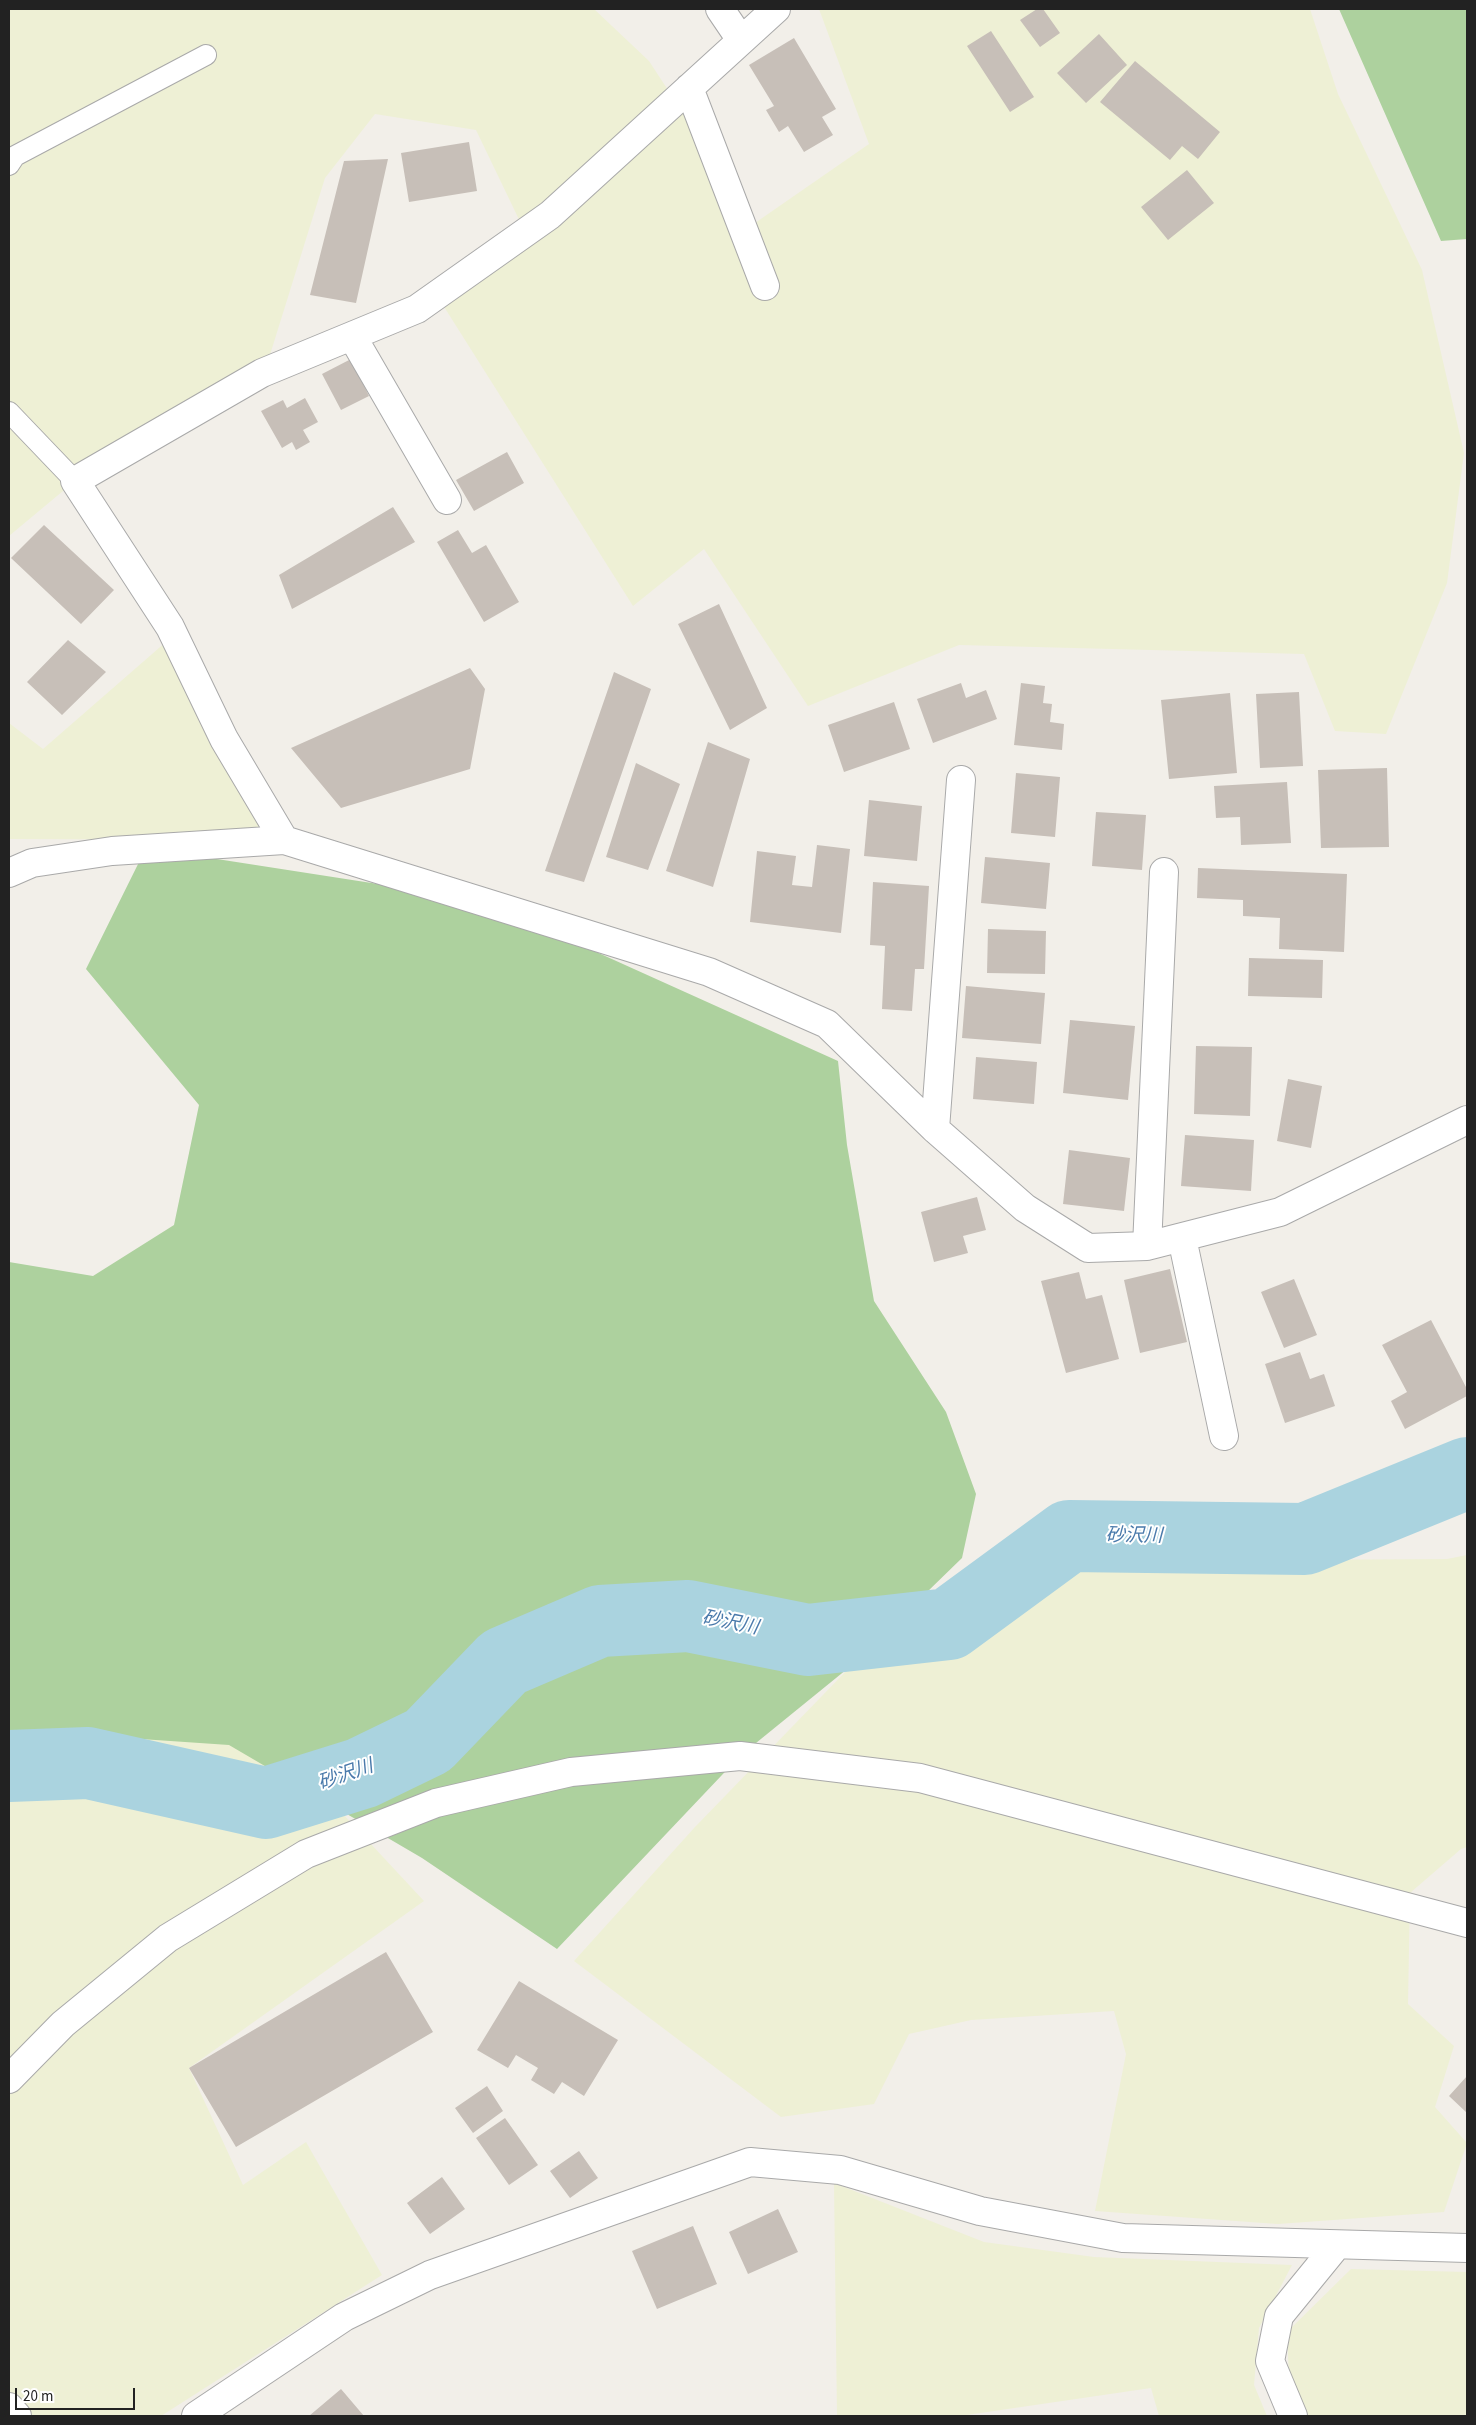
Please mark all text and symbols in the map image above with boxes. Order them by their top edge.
water label: 砂沢川 [1105,1525,1163,1549]
water label: 砂沢川 [700,1607,760,1641]
water label: 砂沢川 [315,1756,377,1796]
scale bar [18,2378,138,2410]
text: 20 m [23,2386,53,2407]

